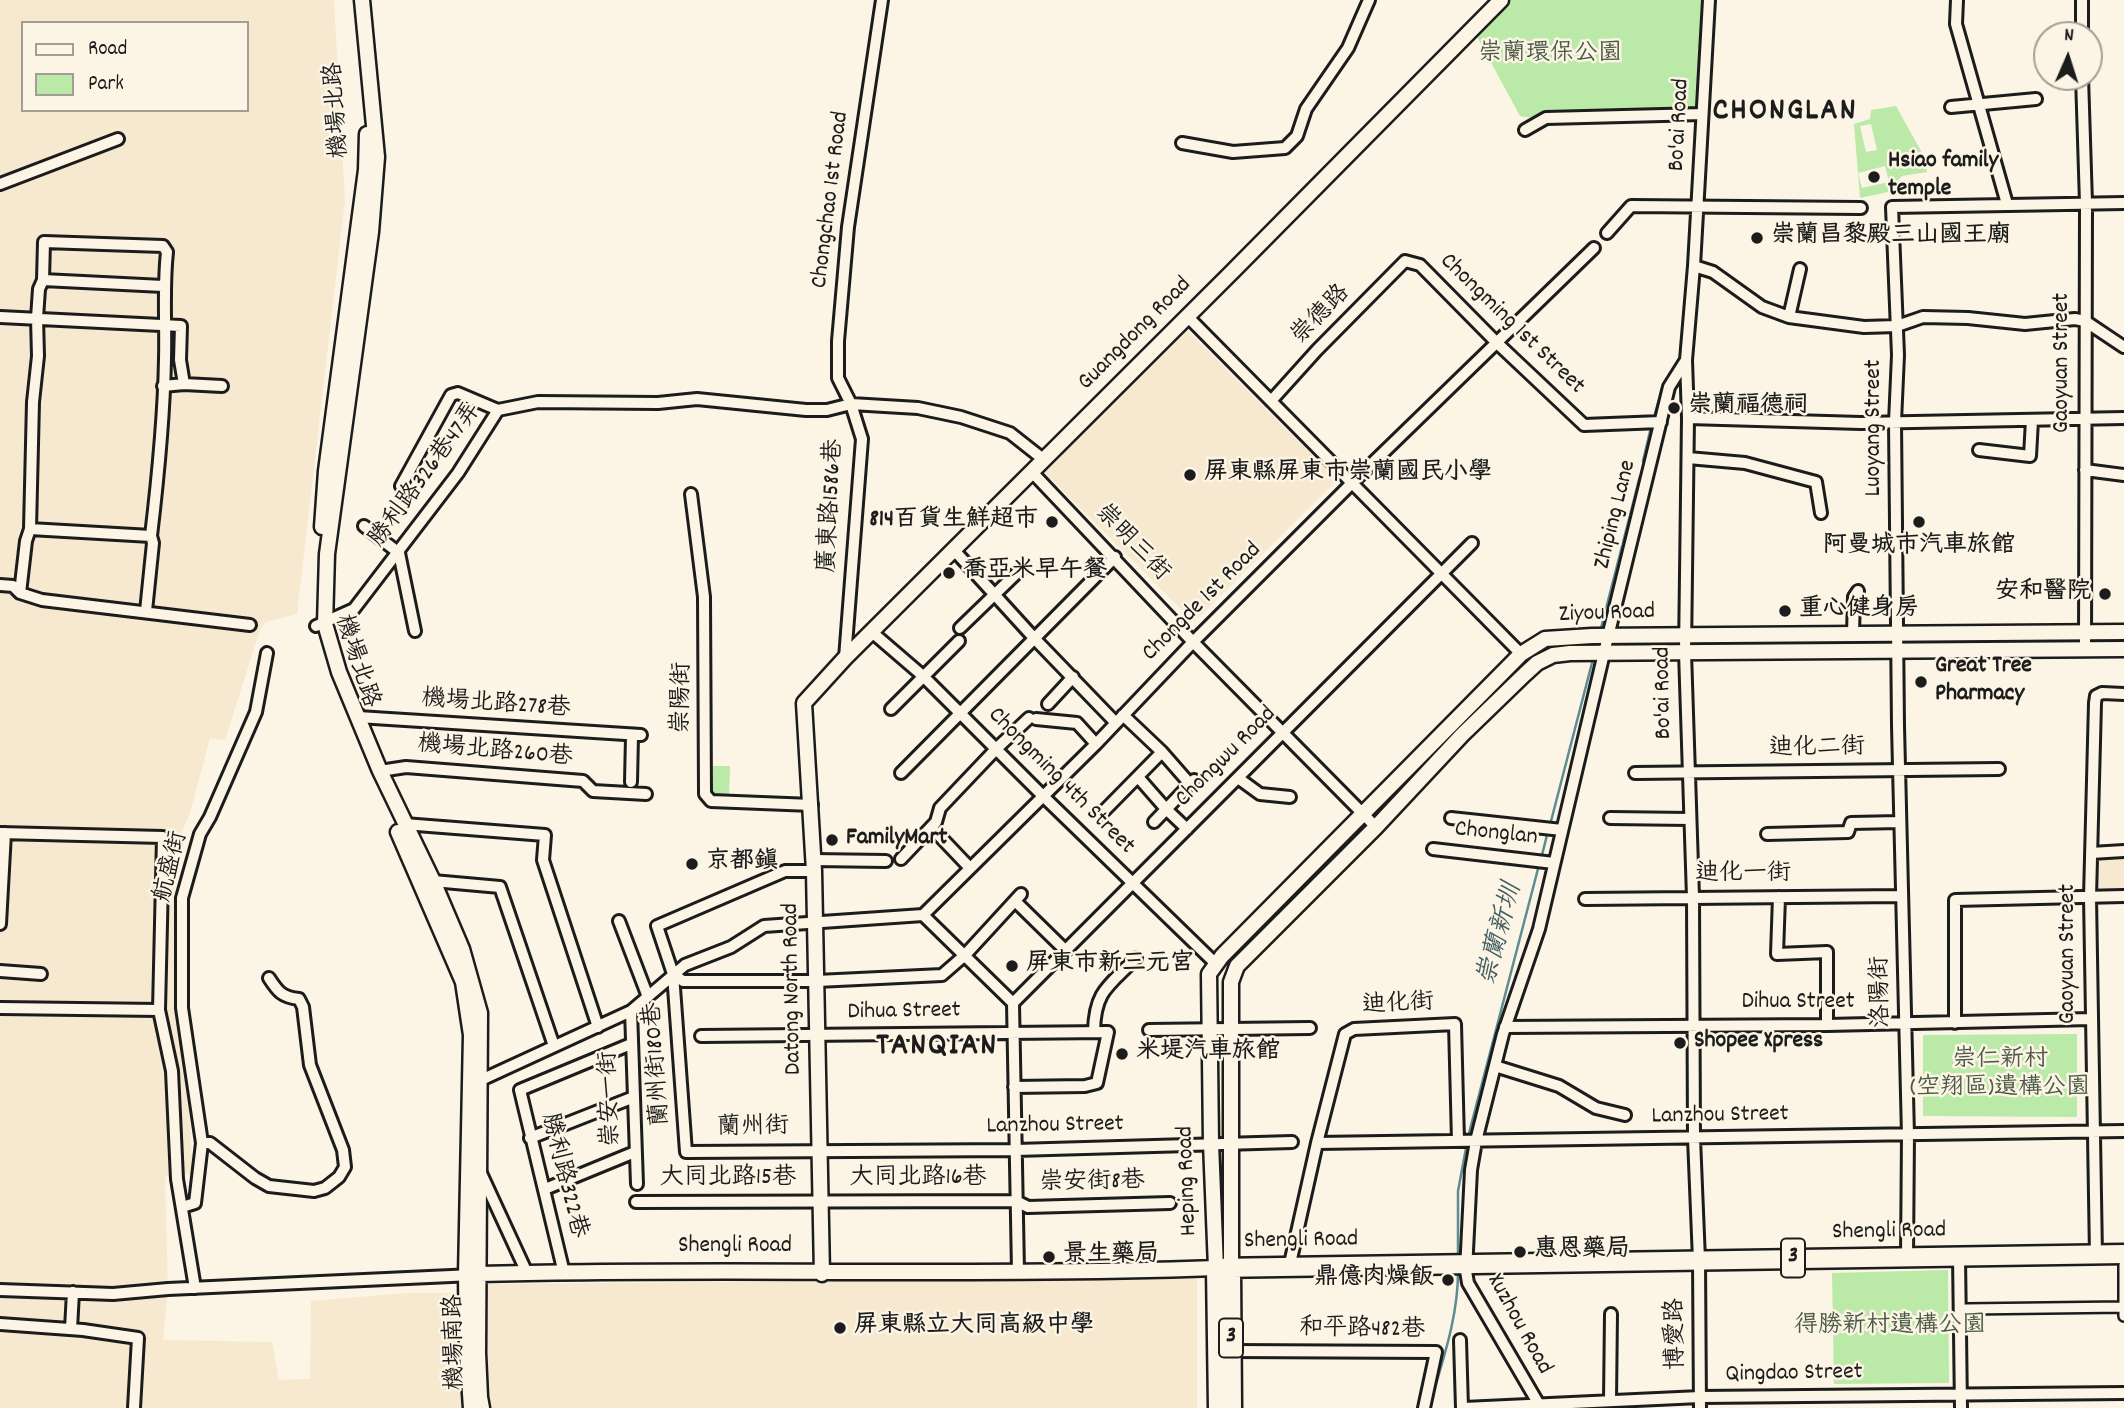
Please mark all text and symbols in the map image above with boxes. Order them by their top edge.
legend [21,21,248,112]
north arrow [2033,21,2103,91]
text: N [2064,23,2074,50]
text: Road [88,35,127,65]
park label: 崇蘭環保公園 [1478,42,1622,70]
street label: 機場北路 [321,61,357,159]
text: Park [88,70,124,100]
street label: Bo'ai Road [1664,78,1698,172]
district label: CHONGLAN [1714,95,1856,133]
street label: Chongchao 1st Road [807,110,857,290]
place label: Hsiao family temple [1888,149,1998,205]
marker: Hsiao family temple [1866,169,1882,185]
place label: 崇蘭昌黎殿三山國王廟 [1771,224,2011,252]
marker: 崇蘭昌黎殿三山國王廟 [1749,230,1765,246]
street label: Chongming 1st Street [1432,248,1590,402]
street label: Guangdong Road [1073,272,1199,398]
street label: 崇德路 [1287,280,1357,352]
street label: Gaoyuan Street [2050,293,2078,433]
street label: Luoyang Street [1862,359,1890,497]
place label: 崇蘭福德祠 [1688,394,1808,422]
street label: 勝利路326巷47弄 [365,398,489,554]
marker: 崇蘭福德祠 [1666,400,1682,416]
street label: 廣東路1586巷 [815,438,851,574]
street label: Zhiping Lane [1590,458,1644,572]
place label: 屏東縣屏東市崇蘭國民小學 [1204,461,1492,489]
marker: 屏東縣屏東市崇蘭國民小學 [1182,467,1198,483]
street label: 崇明三街 [1087,499,1175,589]
place label: 814百貨生鮮超市 [869,508,1038,536]
marker: 814百貨生鮮超市 [1044,514,1060,530]
marker: 阿曼城市汽車旅館 [1911,514,1927,530]
place label: 阿曼城市汽車旅館 [1823,534,2015,562]
street label: Chongde 1st Road [1137,537,1269,669]
place label: 喬亞米早午餐 [963,559,1107,587]
marker: 喬亞米早午餐 [941,565,957,581]
place label: 安和醫院 [1995,580,2091,608]
marker: 安和醫院 [2097,586,2113,602]
place label: 重心健身房 [1799,597,1919,625]
street label: Ziyou Road [1558,599,1656,631]
marker: 重心健身房 [1777,603,1793,619]
street label: 機場北路 [326,612,384,712]
street label: Bo'ai Road [1650,646,1680,740]
place label: Great Tree Pharmacy [1935,654,2032,710]
street label: 崇陽街 [669,662,699,734]
marker: Great Tree Pharmacy [1913,674,1929,690]
street label: 機場北路278巷 [421,686,571,726]
street label: Chongwu Road [1170,701,1284,815]
street label: Chongming 4th Street [980,702,1140,862]
street label: 機場北路260巷 [416,732,574,774]
street label: 迪化二街 [1769,735,1865,765]
street label: Chonglan [1453,816,1539,854]
place label: FamilyMart [846,826,947,854]
street label: 航盛街 [150,829,196,905]
marker: FamilyMart [824,832,840,848]
place label: 京都鎮 [706,850,778,878]
marker: 京都鎮 [684,856,700,872]
street label: 迪化一街 [1695,862,1791,890]
water label: 崇蘭新圳 [1473,881,1531,989]
street label: Gaoyuan Street [2056,884,2084,1024]
street label: Datong North Road [778,903,810,1075]
place label: 屏東市新三元宮 [1026,952,1194,980]
street label: 洛陽街 [1868,956,1898,1028]
marker: 屏東市新三元宮 [1004,958,1020,974]
street label: 迪化街 [1361,990,1435,1022]
street label: Dihua Street [1741,990,1855,1018]
street label: Dihua Street [847,998,961,1028]
street label: 蘭州街180巷 [640,1001,678,1127]
place label: Shopee Xpress [1694,1029,1823,1057]
district label: TANQIAN [877,1030,997,1068]
marker: Shopee Xpress [1672,1035,1688,1051]
place label: 米堤汽車旅館 [1136,1040,1280,1068]
marker: 米堤汽車旅館 [1114,1046,1130,1062]
park label: 崇仁新村 (空翔區)遺構公園 [1910,1048,2090,1104]
street label: 崇安一街 [596,1051,628,1147]
street label: Lanzhou Street [1651,1101,1789,1133]
street label: 勝利路322巷 [533,1111,591,1241]
street label: Lanzhou Street [986,1111,1124,1143]
street label: 蘭州街 [717,1114,789,1144]
street label: Heping Road [1173,1125,1205,1237]
street label: 大同北路15巷 [660,1166,796,1194]
street label: 大同北路16巷 [849,1166,987,1194]
street label: 崇安街8巷 [1039,1169,1145,1199]
street label: Shengli Road [1832,1218,1946,1248]
street label: Shengli Road [1244,1227,1358,1257]
street label: Shengli Road [678,1234,792,1262]
place label: 惠恩藥局 [1534,1238,1630,1266]
road number: 3 [1781,1238,1805,1278]
place label: 景生藥局 [1063,1243,1159,1271]
marker: 惠恩藥局 [1512,1244,1528,1260]
marker: 景生藥局 [1041,1249,1057,1265]
place label: 鼎億肉燥飯 [1314,1266,1434,1294]
street label: Xuzhou Road [1479,1270,1557,1380]
marker: 鼎億肉燥飯 [1440,1272,1456,1288]
street label: 機場南路 [442,1294,472,1390]
street label: 博愛路 [1663,1298,1693,1370]
place label: 屏東縣立大同高級中學 [854,1314,1094,1342]
park label: 得勝新村遺構公園 [1794,1314,1986,1342]
street label: 和平路482巷 [1299,1316,1425,1346]
road number: 3 [1219,1318,1243,1358]
marker: 屏東縣立大同高級中學 [832,1320,848,1336]
street label: Qingdao Street [1725,1359,1863,1391]

